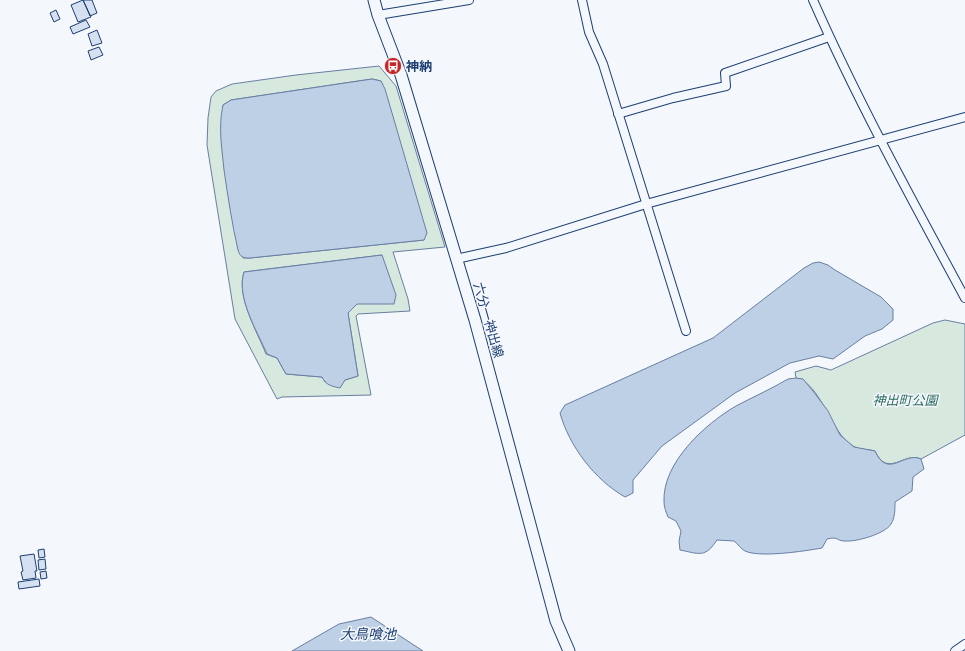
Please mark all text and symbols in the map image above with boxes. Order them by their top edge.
bus stop icon: 神納 [383,56,403,76]
place label: 神納 [406,58,432,75]
street label: 六分一神出線 [470,280,507,360]
park label: 神出町公園 [872,392,939,409]
water label: 大鳥喰池 [340,625,398,643]

